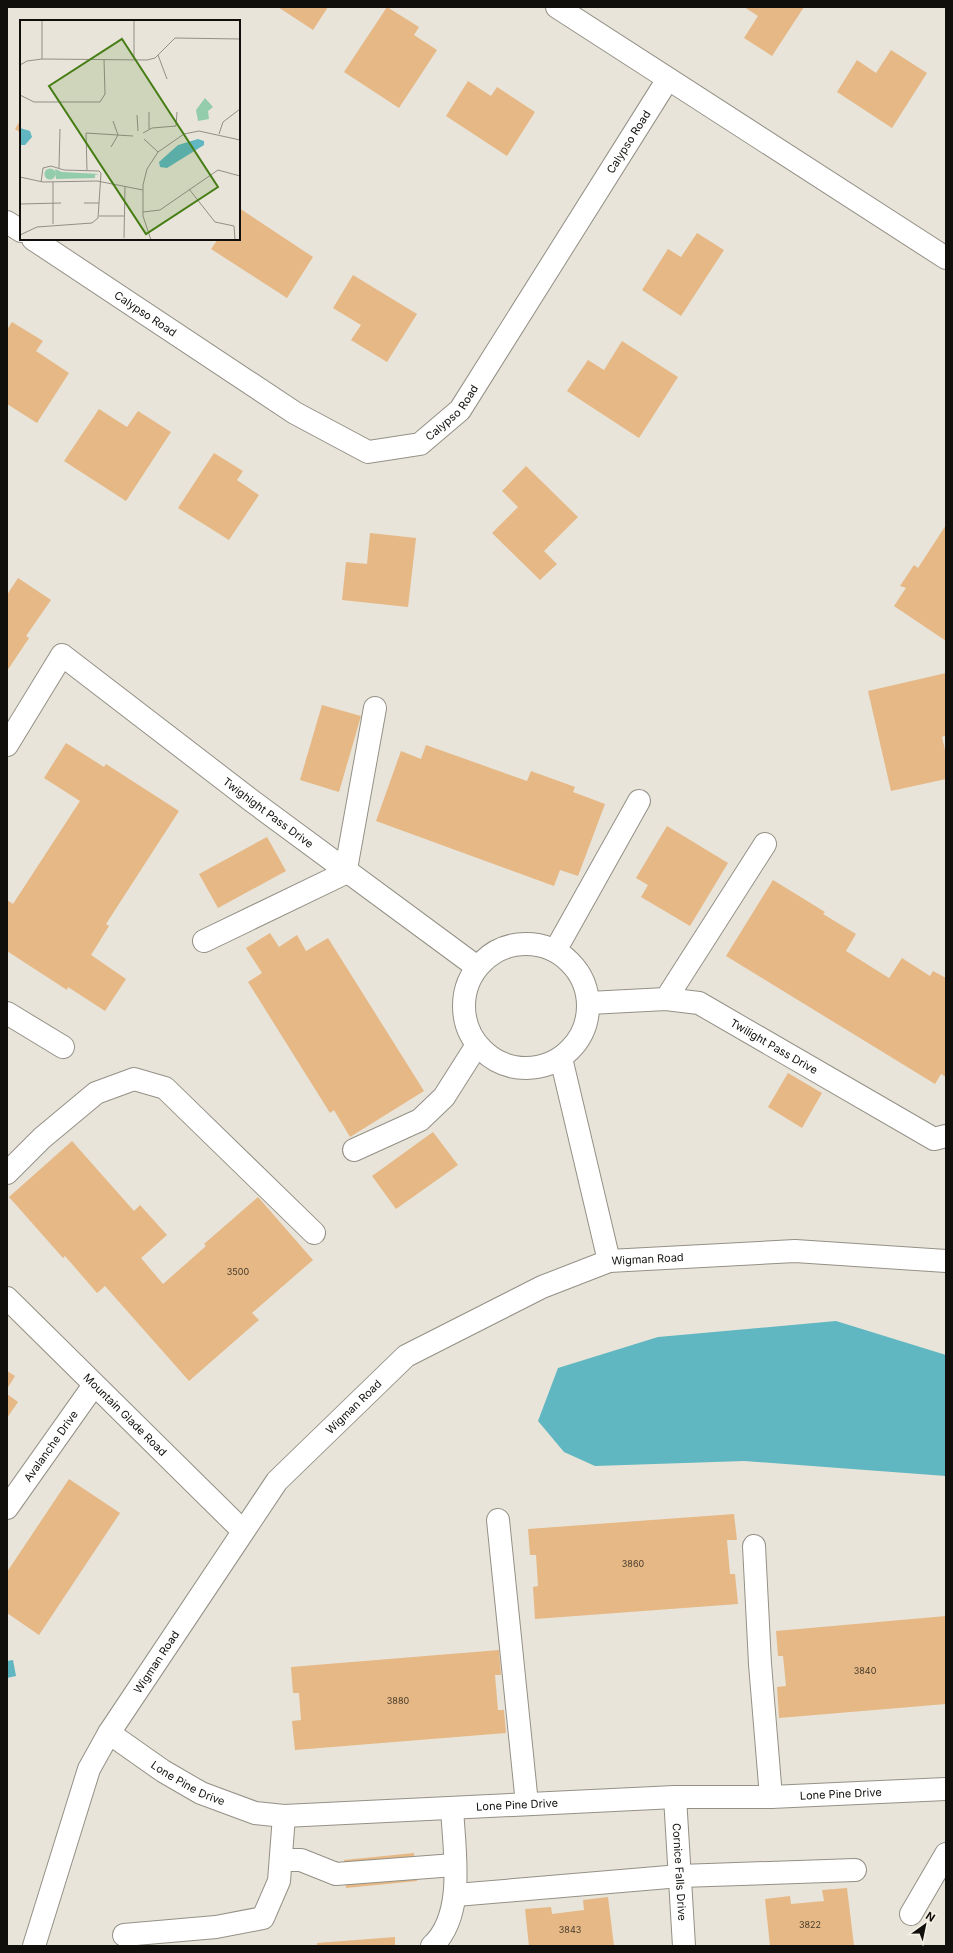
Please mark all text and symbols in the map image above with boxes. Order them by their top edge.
inset map [20,20,240,240]
street label: Calypso Road [603,108,654,176]
street label: Calypso Road [112,288,179,339]
street label: Calypso Road [422,382,481,443]
street label: Twighight Pass Drive [220,774,316,851]
street label: Twilight Pass Drive [728,1016,820,1077]
street label: Wigman Road [611,1250,684,1268]
house number: 3500 [227,1266,250,1277]
street label: Mountain Glade Road [81,1370,170,1459]
street label: Wigman Road [323,1377,384,1437]
street label: Avalanche Drive [21,1408,81,1484]
house number: 3860 [622,1558,645,1569]
street label: Wigman Road [131,1628,182,1696]
house number: 3840 [854,1665,877,1676]
house number: 3880 [387,1695,410,1706]
street label: Lone Pine Drive [148,1758,227,1808]
street label: Lone Pine Drive [800,1785,882,1803]
street label: Lone Pine Drive [476,1796,558,1814]
street label: Cornice Falls Drive [670,1823,689,1921]
north arrow [905,1905,945,1945]
text: N [923,1908,938,1925]
house number: 3822 [799,1919,821,1930]
house number: 3843 [559,1924,582,1935]

